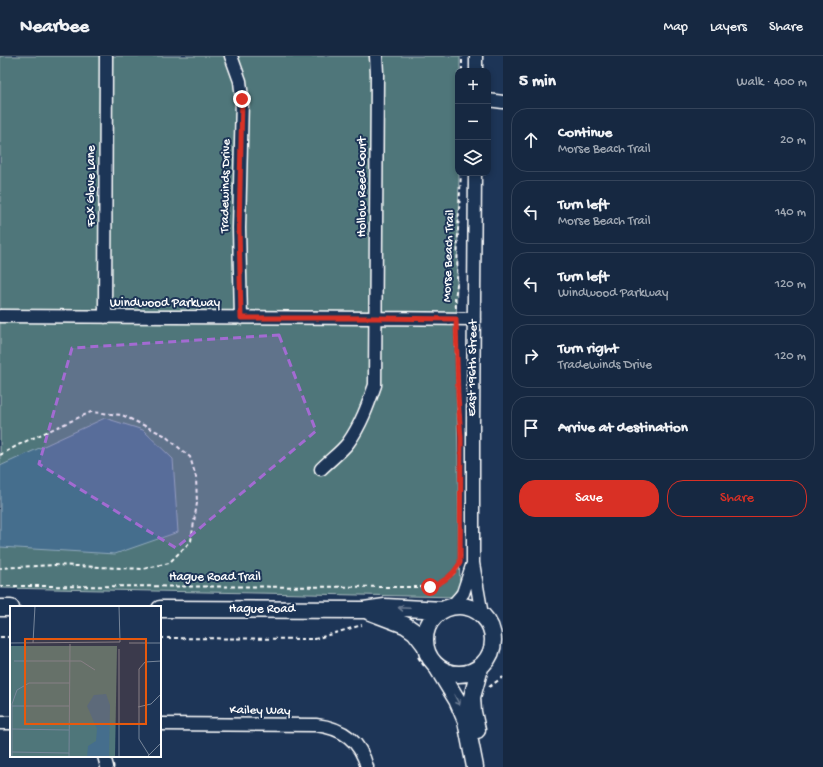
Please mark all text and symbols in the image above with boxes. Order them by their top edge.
text: Nearbee [20,16,89,39]
text: Map [664,19,688,36]
text: Layers [710,19,747,36]
text: Share [769,19,803,36]
map controls [455,68,491,176]
button: + [455,68,491,104]
text: 5 min [519,72,556,92]
text: Walk · 400 m [737,75,807,90]
route end [233,90,251,108]
button: − [455,104,491,140]
text: Continue [558,124,612,142]
icon: ahead [520,129,542,151]
text: 20 m [780,133,806,148]
street label: Hollow Reed Court [355,135,370,237]
street label: Tradewinds Drive [218,139,234,234]
button: layers [455,140,491,176]
text: Morse Beach Trail [558,142,651,157]
street label: Fox Glove Lane [84,145,99,228]
text: Turn left [558,196,609,214]
icon: left [520,201,542,223]
text: 140 m [775,205,806,220]
street label: Morse Beach Trail [440,209,458,302]
text: Morse Beach Trail [558,214,651,229]
text: Turn left [558,268,609,286]
icon: left [520,273,542,295]
text: 120 m [775,277,806,292]
text: Windwood Parkway [558,286,668,301]
street label: Windwood Parkway [110,296,221,311]
street label: East 196th Street [465,318,481,417]
text: Turn right [558,340,618,358]
icon: right [520,345,542,367]
text: 120 m [775,349,806,364]
text: Tradewinds Drive [558,358,652,373]
icon: arrive [520,417,542,439]
text: Arrive at destination [558,419,688,437]
button: Save [519,480,659,517]
button: Share [667,480,807,517]
street label: Hague Road Trail [169,570,261,585]
route start [421,578,439,596]
street label: Hague Road [229,602,297,617]
one-way arrow [398,604,411,612]
inset map [10,606,161,757]
one-way arrow [454,694,461,706]
street label: Kailey Way [229,703,291,719]

